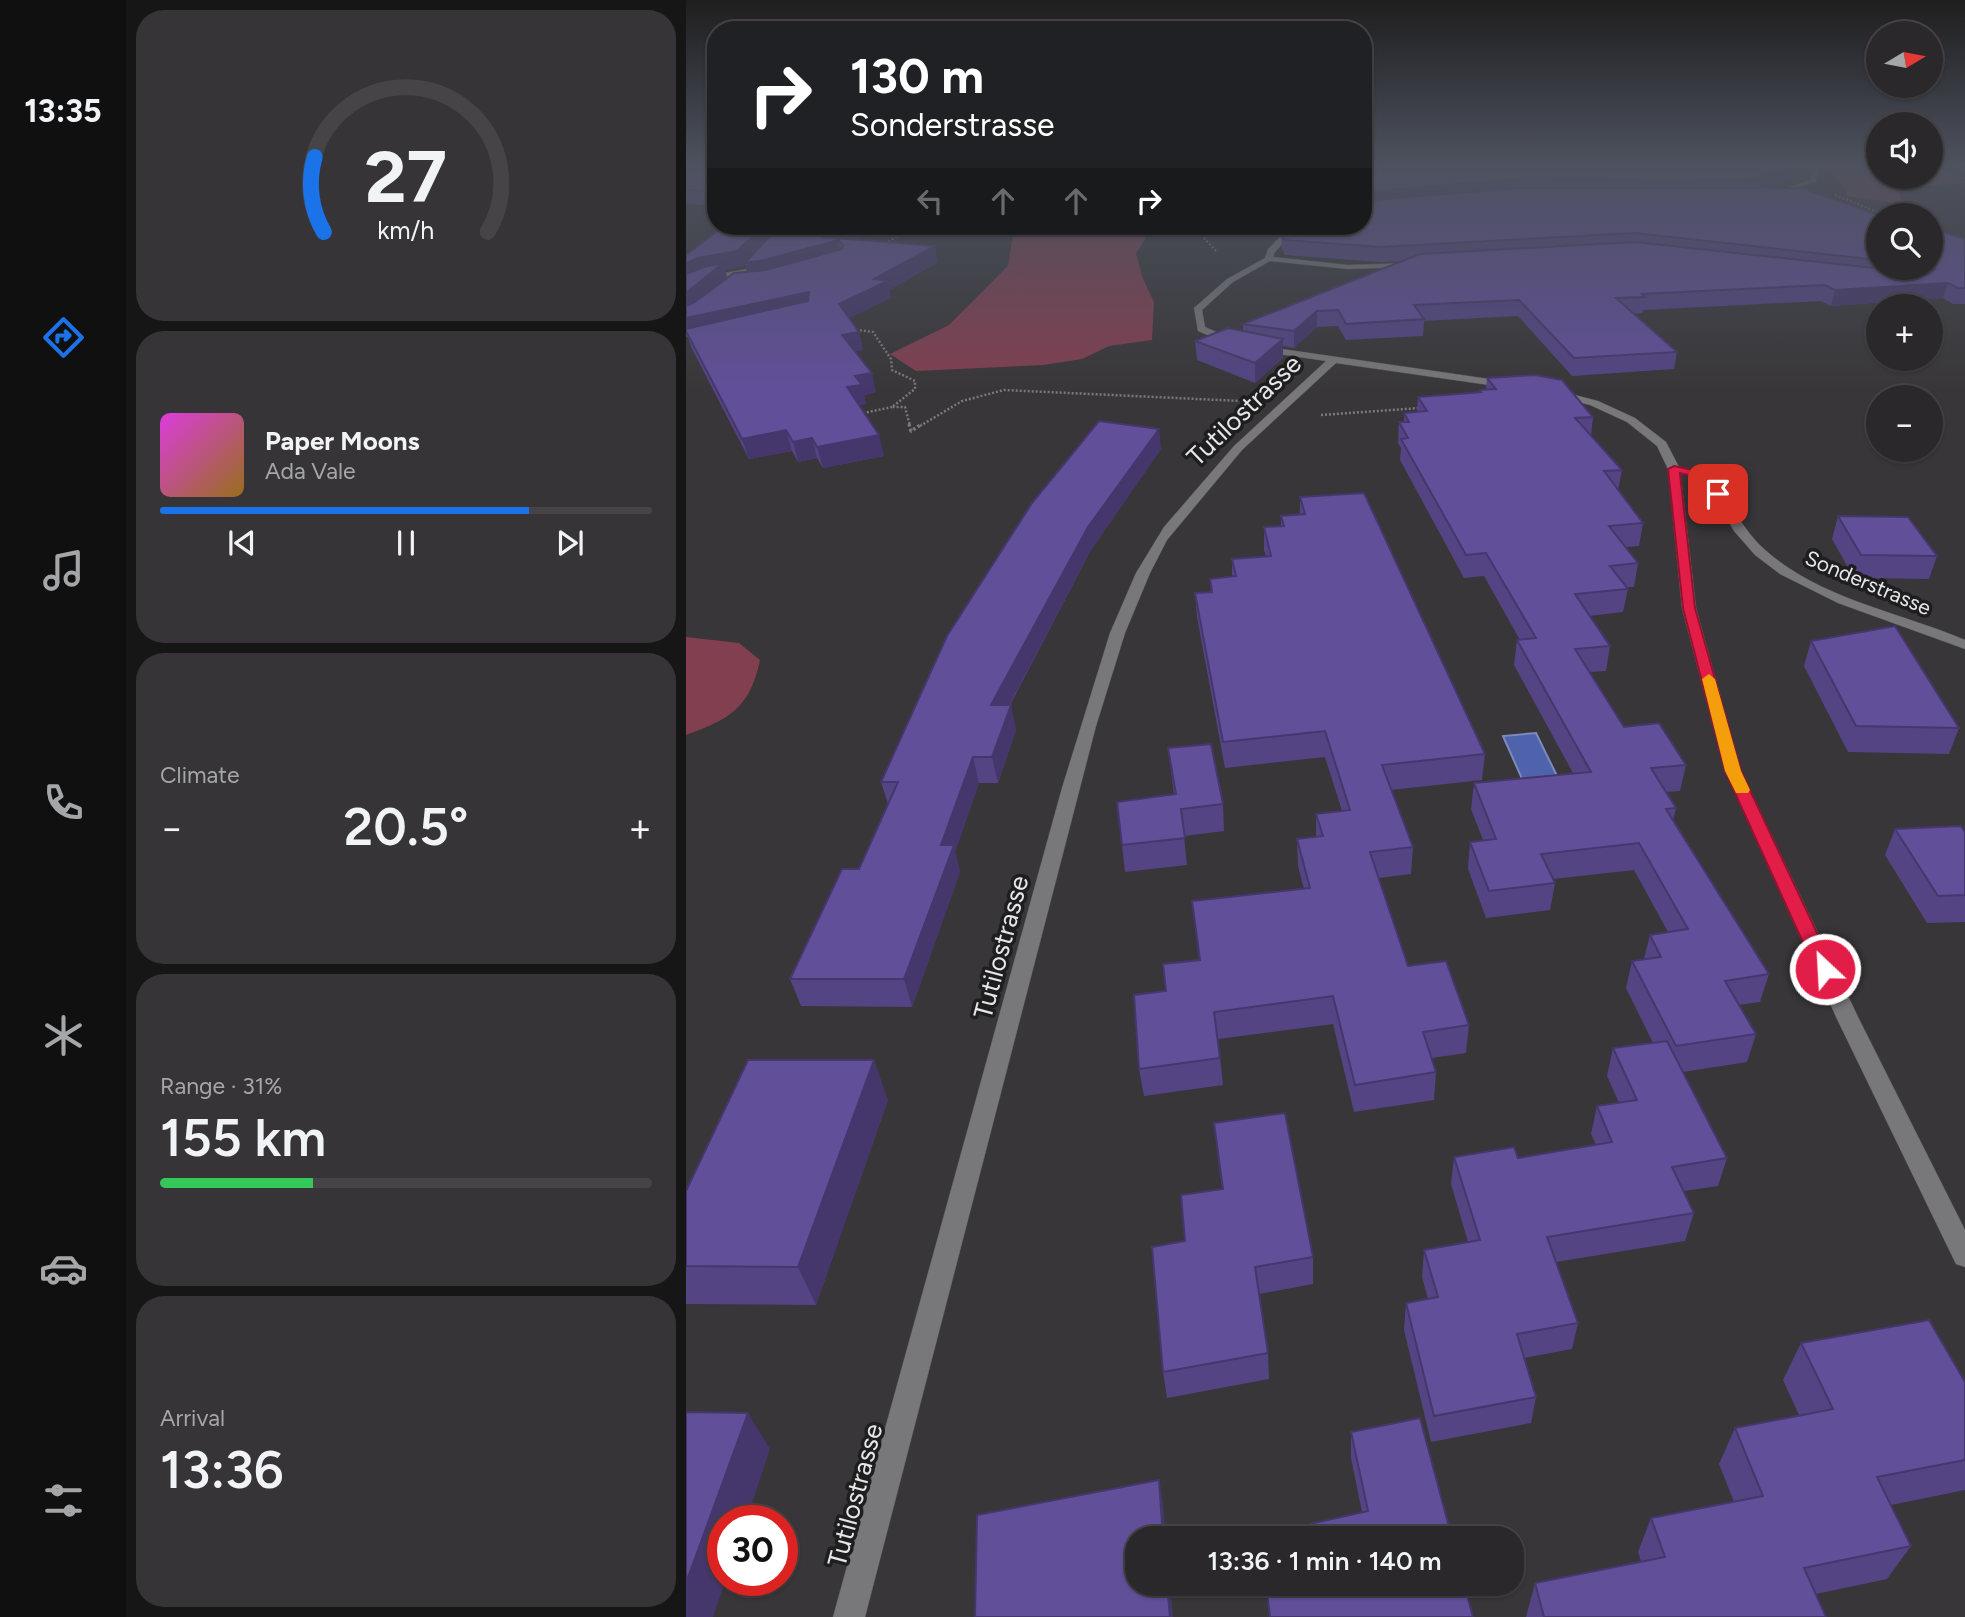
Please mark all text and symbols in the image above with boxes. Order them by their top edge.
north arrow [1866,21,1942,98]
map controls [1866,21,1943,462]
text: 130 m [850,46,984,105]
icon: right [735,49,826,140]
text: 13:35 [24,92,102,130]
text: Sonderstrasse [850,106,1055,144]
button: sound [1866,112,1943,189]
text: 27 [365,133,447,220]
icon: left [911,182,949,220]
icon: ahead [984,182,1022,220]
icon: ahead [1057,182,1095,220]
icon: right [1130,182,1168,220]
button: search [1866,203,1943,280]
text: km/h [377,215,435,245]
button: + [1866,294,1943,371]
icon: directions [39,313,88,362]
street label: Tutilostrasse [1180,348,1308,472]
button: − [1866,385,1943,462]
text: Paper Moons [265,425,420,457]
text: Ada Vale [265,457,356,485]
pin [1688,464,1748,524]
icon: arrive [1699,475,1737,513]
icon: previous [223,524,261,562]
icon: pause [387,524,425,562]
icon: next [551,524,589,562]
street label: Sonderstrasse [1802,545,1935,620]
icon: music [39,546,88,595]
text: Climate [160,761,239,789]
icon: phone [39,778,88,827]
text: 20.5° [344,796,468,858]
text: − [160,805,184,851]
text: + [628,805,652,851]
street label: Tutilostrasse [967,872,1035,1022]
position arrow [1788,932,1862,1006]
icon: climate [39,1011,88,1060]
text: Range · 31% [160,1072,282,1100]
text: 155 km [160,1107,326,1169]
icon: car [39,1244,88,1293]
text: Arrival [160,1404,225,1432]
street label: Tutilostrasse [821,1420,889,1570]
text: 13:36 [160,1439,284,1501]
icon: filters [39,1476,88,1525]
speed limit sign: 30 [707,1505,798,1596]
text: 13:36 · 1 min · 140 m [1208,1545,1441,1577]

